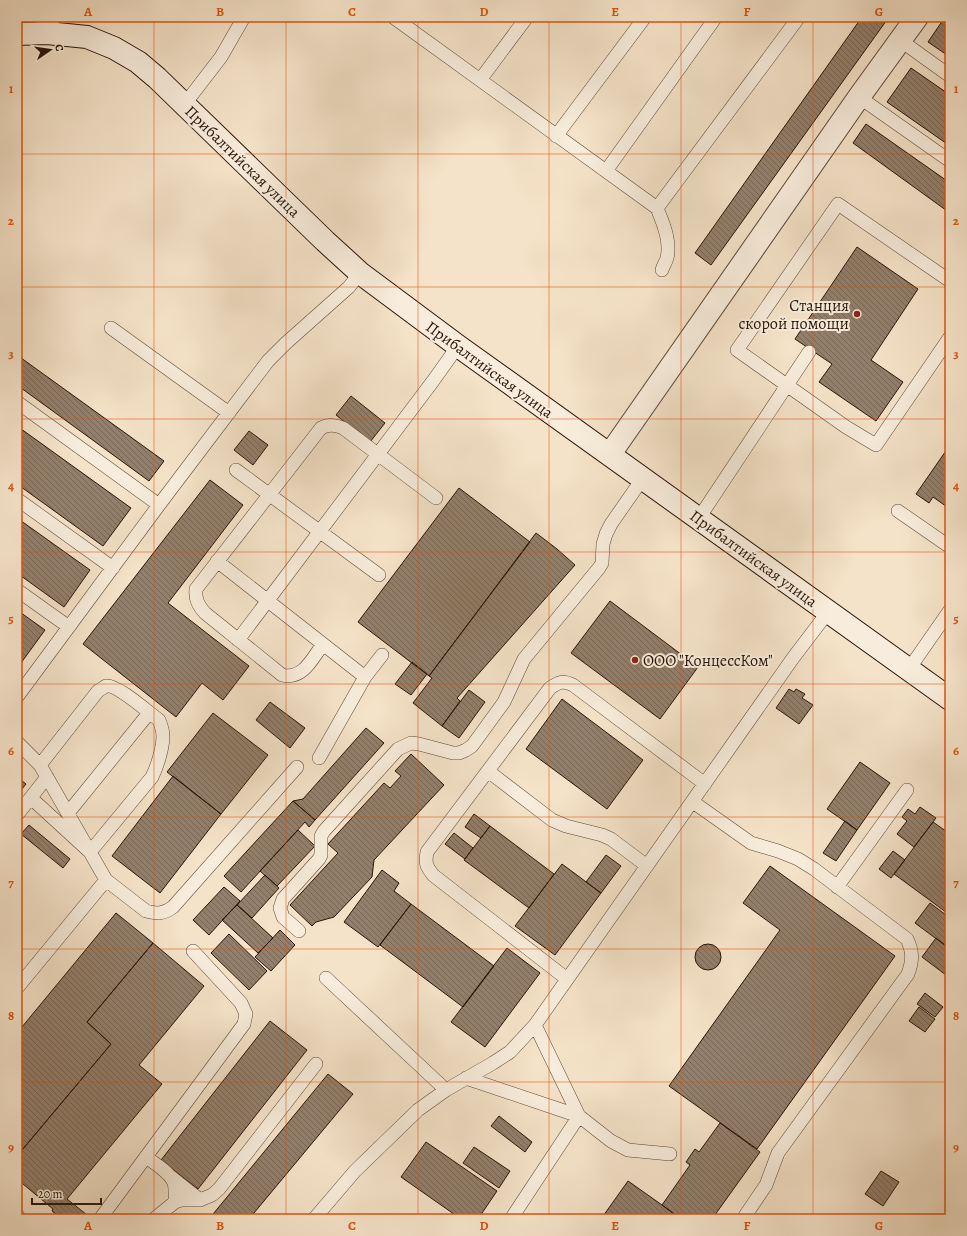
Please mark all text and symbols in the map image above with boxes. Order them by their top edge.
text: A [83,3,93,20]
text: B [216,3,224,20]
text: C [348,3,356,20]
text: D [479,3,489,20]
text: E [611,3,619,20]
text: F [744,3,751,20]
text: G [875,3,883,20]
north arrow [30,30,70,70]
text: С [51,43,67,53]
text: 1 [9,80,14,97]
text: 1 [954,80,959,97]
street label: Прибалтийская улица [180,101,305,223]
text: 2 [8,212,15,229]
text: 2 [953,212,960,229]
place label: Станция скорой помощи [738,295,849,335]
marker: Станция скорой помощи [852,309,862,319]
street label: Прибалтийская улица [421,316,558,424]
text: 3 [8,345,14,362]
text: 3 [953,345,959,362]
text: 4 [8,477,14,494]
text: 4 [953,477,959,494]
street label: Прибалтийская улица [685,505,822,613]
text: 5 [8,610,14,627]
text: 5 [953,610,959,627]
place label: ООО "КонцессКом" [643,650,773,672]
marker: ООО "КонцессКом" [630,655,640,665]
text: 6 [8,742,14,759]
text: 6 [953,742,959,759]
text: 7 [8,874,14,891]
text: 7 [953,874,959,891]
text: 8 [8,1007,14,1024]
text: 8 [953,1007,959,1024]
text: 9 [8,1139,14,1156]
text: 9 [953,1139,959,1156]
scale bar [32,1180,101,1206]
text: 20 m [38,1186,62,1202]
text: A [83,1217,93,1234]
text: B [216,1217,224,1234]
text: C [348,1217,356,1234]
text: D [479,1217,489,1234]
text: E [611,1217,619,1234]
text: F [744,1217,751,1234]
text: G [875,1217,883,1234]

